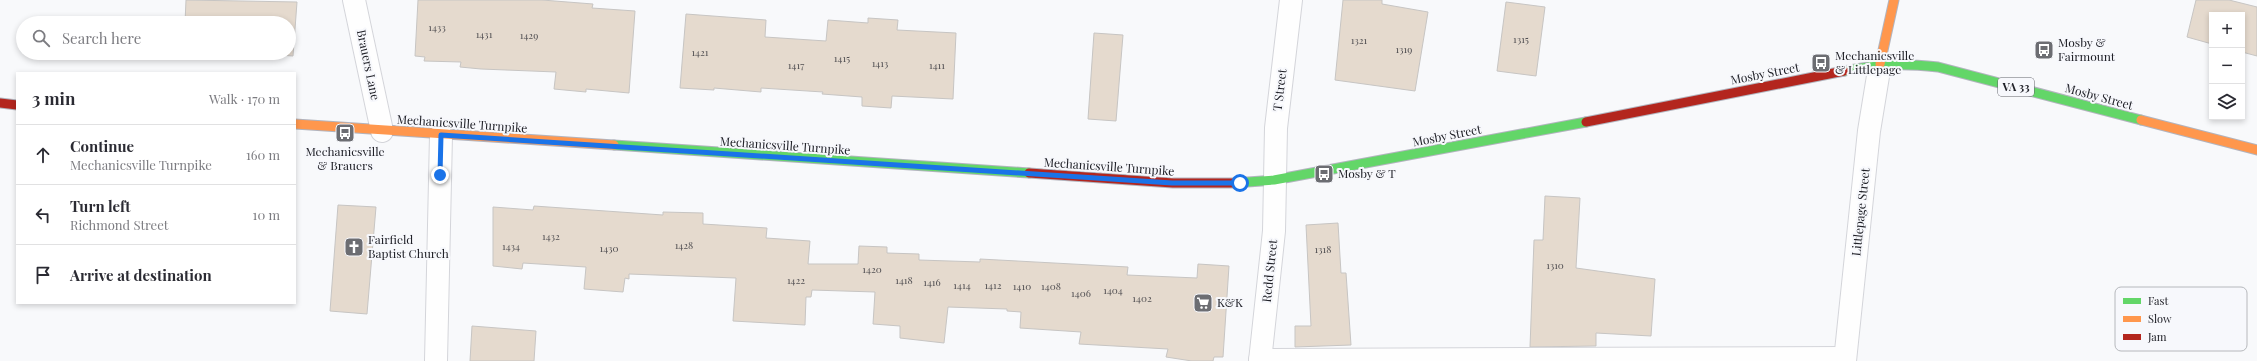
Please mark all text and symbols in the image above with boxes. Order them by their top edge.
map controls [2209,12,2245,120]
button: + [2209,12,2245,48]
search box [16,16,296,60]
house number: 1433 [428,20,446,34]
icon: search [30,27,52,49]
house number: 1431 [476,27,493,41]
text: Search here [62,28,141,48]
street label: Brauers Lane [354,28,384,102]
house number: 1429 [520,28,538,42]
house number: 1315 [1513,32,1529,46]
house number: 1321 [1351,33,1368,47]
place label: Mosby & Fairmount [2058,34,2116,64]
bus stop icon: Mosby & Fairmount [2033,39,2055,61]
house number: 1319 [1396,42,1412,56]
house number: 1421 [691,45,709,59]
place label: Mechanicsville & Littlepage [1835,47,1914,77]
button: − [2209,48,2245,84]
house number: 1415 [834,51,850,65]
bus stop icon: Mechanicsville & Littlepage [1810,52,1832,74]
house number: 1413 [872,56,889,70]
house number: 1417 [788,58,804,72]
house number: 1411 [929,58,945,72]
street label: Mosby Street [1729,58,1801,88]
street label: T Street [1268,67,1290,112]
road number: VA 33 [1998,78,2034,96]
street label: Mosby Street [2063,79,2136,113]
button: layers [2209,84,2245,120]
text: 3 min [32,87,75,109]
text: Walk · 170 m [209,90,280,107]
street label: Mechanicsville Turnpike [396,110,528,136]
street label: Mosby Street [1411,120,1483,150]
bus stop icon: Mechanicsville & Brauers [334,122,356,144]
street label: Mechanicsville Turnpike [719,132,851,158]
text: Continue [70,136,134,156]
place label: Mechanicsville & Brauers [305,143,385,173]
icon: ahead [32,144,54,166]
text: 160 m [246,146,280,163]
street label: Mechanicsville Turnpike [1043,153,1175,179]
text: Mechanicsville Turnpike [70,156,212,173]
bus stop icon: Mosby & T [1313,163,1335,185]
place label: Mosby & T [1338,165,1396,181]
route end [431,166,449,184]
street label: Littlepage Street [1847,166,1873,257]
route start [1231,174,1249,192]
text: Turn left [70,196,131,216]
icon: left [32,204,54,226]
text: 10 m [253,206,280,223]
text: Richmond Street [70,216,168,233]
house number: 1432 [542,229,560,243]
place label: Fairfield Baptist Church [368,231,449,261]
church icon: Fairfield Baptist Church [343,236,365,258]
house number: 1428 [675,238,693,252]
street label: Redd Street [1258,238,1280,303]
house number: 1434 [502,239,520,253]
house number: 1430 [600,241,618,255]
house number: 1318 [1315,242,1331,256]
house number: 1310 [1546,258,1564,272]
house number: 1420 [862,262,882,276]
icon: arrive [32,264,54,286]
text: Arrive at destination [70,265,212,285]
house number: 1422 [787,273,805,287]
house number: 1418 [895,273,913,287]
house number: 1416 [923,275,941,289]
house number: 1414 [953,278,971,292]
house number: 1412 [984,278,1002,292]
house number: 1410 [1013,279,1031,293]
house number: 1408 [1041,279,1061,293]
house number: 1404 [1103,283,1123,297]
house number: 1406 [1071,286,1091,300]
legend [2115,287,2247,351]
house number: 1402 [1132,291,1152,305]
supermarket icon: K&K [1192,292,1214,314]
text: Fast [2148,293,2169,308]
place label: K&K [1217,294,1243,310]
text: Slow [2148,311,2172,326]
text: Jam [2147,329,2167,344]

